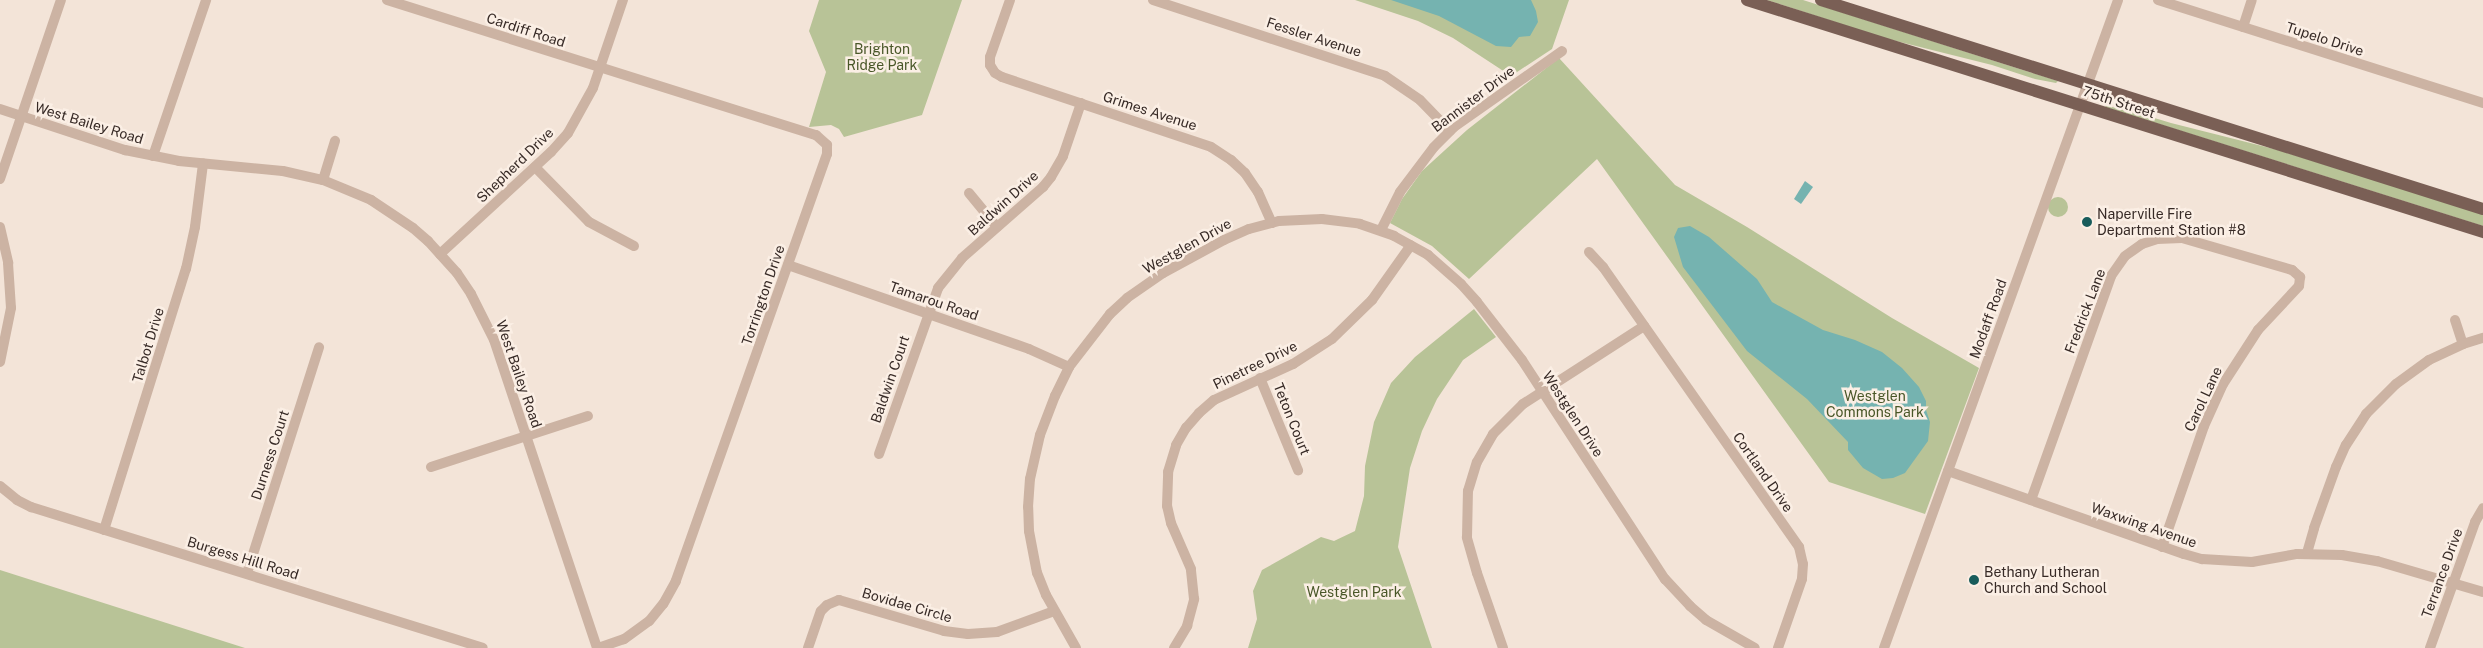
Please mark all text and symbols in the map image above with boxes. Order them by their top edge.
street label: Cardiff Road [484,9,568,51]
street label: Fessler Avenue [1264,14,1364,60]
street label: Tupelo Drive [2284,19,2366,59]
park label: Brighton Ridge Park [847,41,917,74]
street label: Bannister Drive [1428,62,1518,136]
street label: 75th Street [2081,82,2157,122]
street label: Grimes Avenue [1101,88,1199,134]
street label: West Bailey Road [33,98,145,148]
street label: Shepherd Drive [473,124,557,206]
street label: Baldwin Drive [964,167,1042,239]
place label: Naperville Fire Department Station #8 [2097,206,2246,238]
street label: Westglen Drive [1140,215,1234,277]
marker: Naperville Fire Department Station #8 [2081,216,2093,228]
street label: Torrington Drive [738,243,788,347]
street label: Fredrick Lane [2061,266,2109,356]
street label: Modaff Road [1966,277,2010,361]
street label: Tamarou Road [887,278,981,324]
street label: Talbot Drive [129,305,167,385]
street label: West Bailey Road [493,318,545,430]
street label: Baldwin Court [867,333,913,425]
street label: Pinetree Drive [1210,337,1300,393]
street label: Carol Lane [2181,364,2225,434]
street label: Westglen Drive [1539,368,1607,460]
street label: Teton Court [1270,381,1314,457]
park label: Westglen Commons Park [1826,388,1924,421]
street label: Durness Court [248,408,292,502]
street label: Cortland Drive [1729,429,1797,515]
street label: Waxwing Avenue [2089,499,2199,551]
street label: Terrance Drive [2418,526,2466,620]
street label: Burgess Hill Road [185,533,301,583]
place label: Bethany Lutheran Church and School [1984,564,2107,596]
marker: Bethany Lutheran Church and School [1968,574,1980,586]
street label: Bovidae Circle [860,584,954,626]
park label: Westglen Park [1306,584,1402,600]

